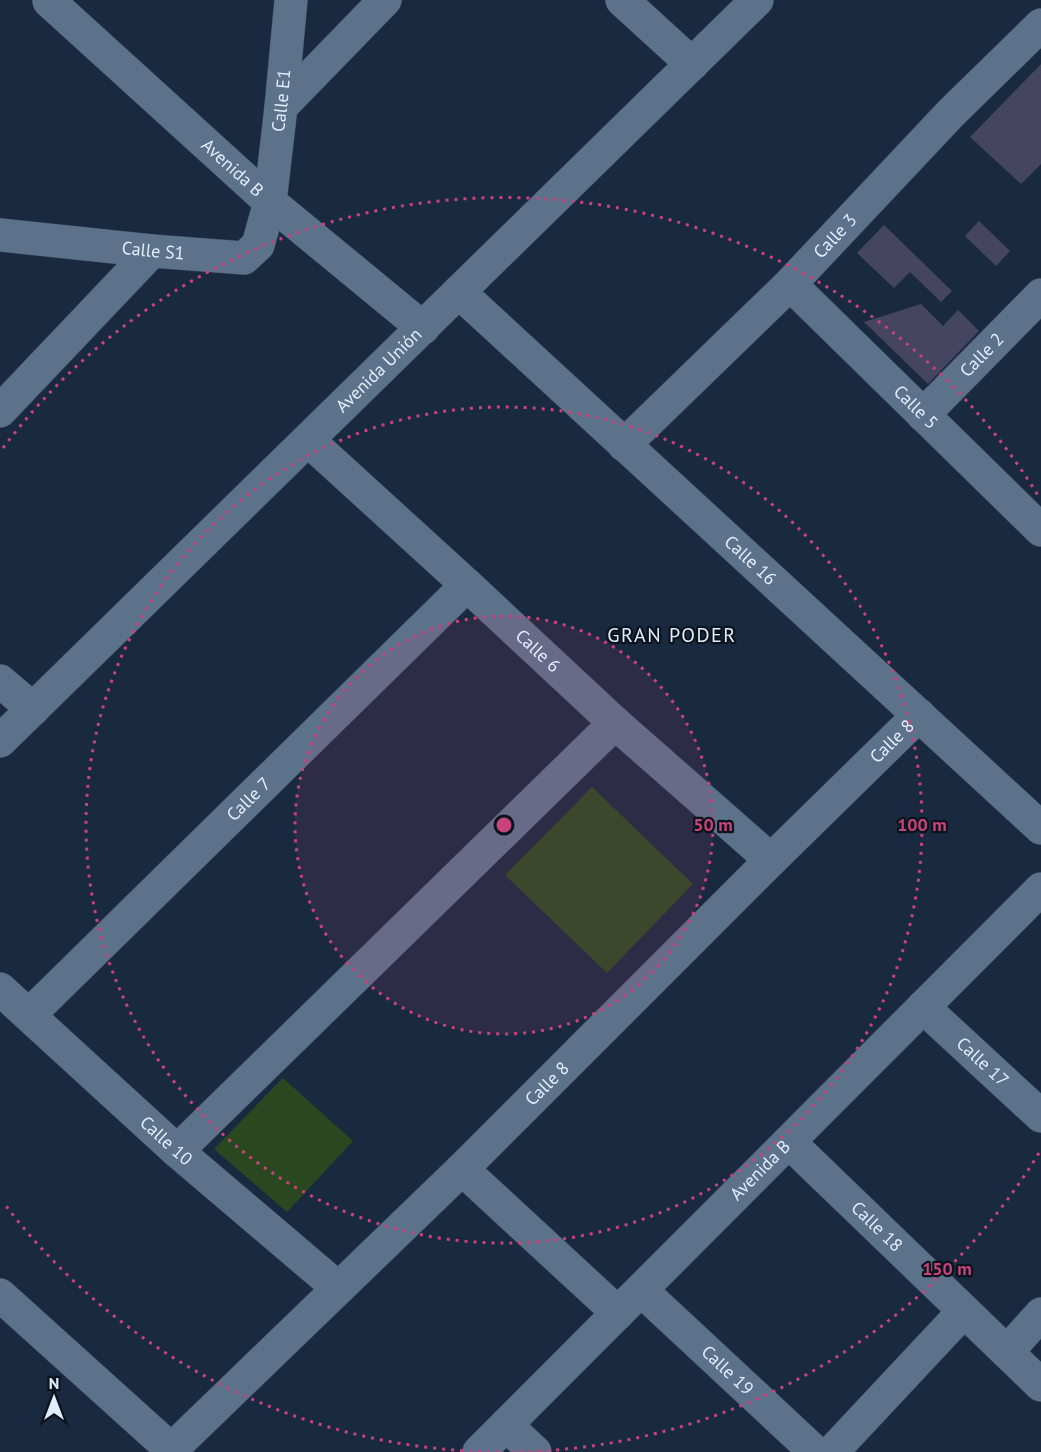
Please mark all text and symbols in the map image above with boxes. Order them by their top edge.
street label: Calle E1 [266,68,295,133]
street label: Avenida B [197,133,269,202]
street label: Calle 3 [808,209,861,263]
street label: Calle S1 [121,236,185,264]
street label: Avenida Unión [330,323,426,417]
street label: Calle 2 [955,328,1008,382]
street label: Calle 5 [889,380,943,434]
street label: Calle 16 [720,530,782,590]
district label: GRAN PODER [607,622,737,648]
street label: Calle 6 [511,624,565,677]
street label: Calle 8 [865,714,919,768]
street label: Calle 7 [221,772,275,826]
text: 50 m [693,813,733,836]
text: 100 m [897,813,947,836]
centre of rings [494,815,514,835]
street label: Calle 17 [952,1032,1014,1091]
street label: Calle 8 [520,1057,574,1110]
street label: Calle 10 [135,1111,198,1170]
street label: Avenida B [725,1135,795,1205]
street label: Calle 18 [846,1196,908,1256]
text: 150 m [922,1257,972,1280]
street label: Calle 19 [697,1340,759,1400]
north arrow [24,1368,84,1428]
text: N [49,1373,59,1393]

